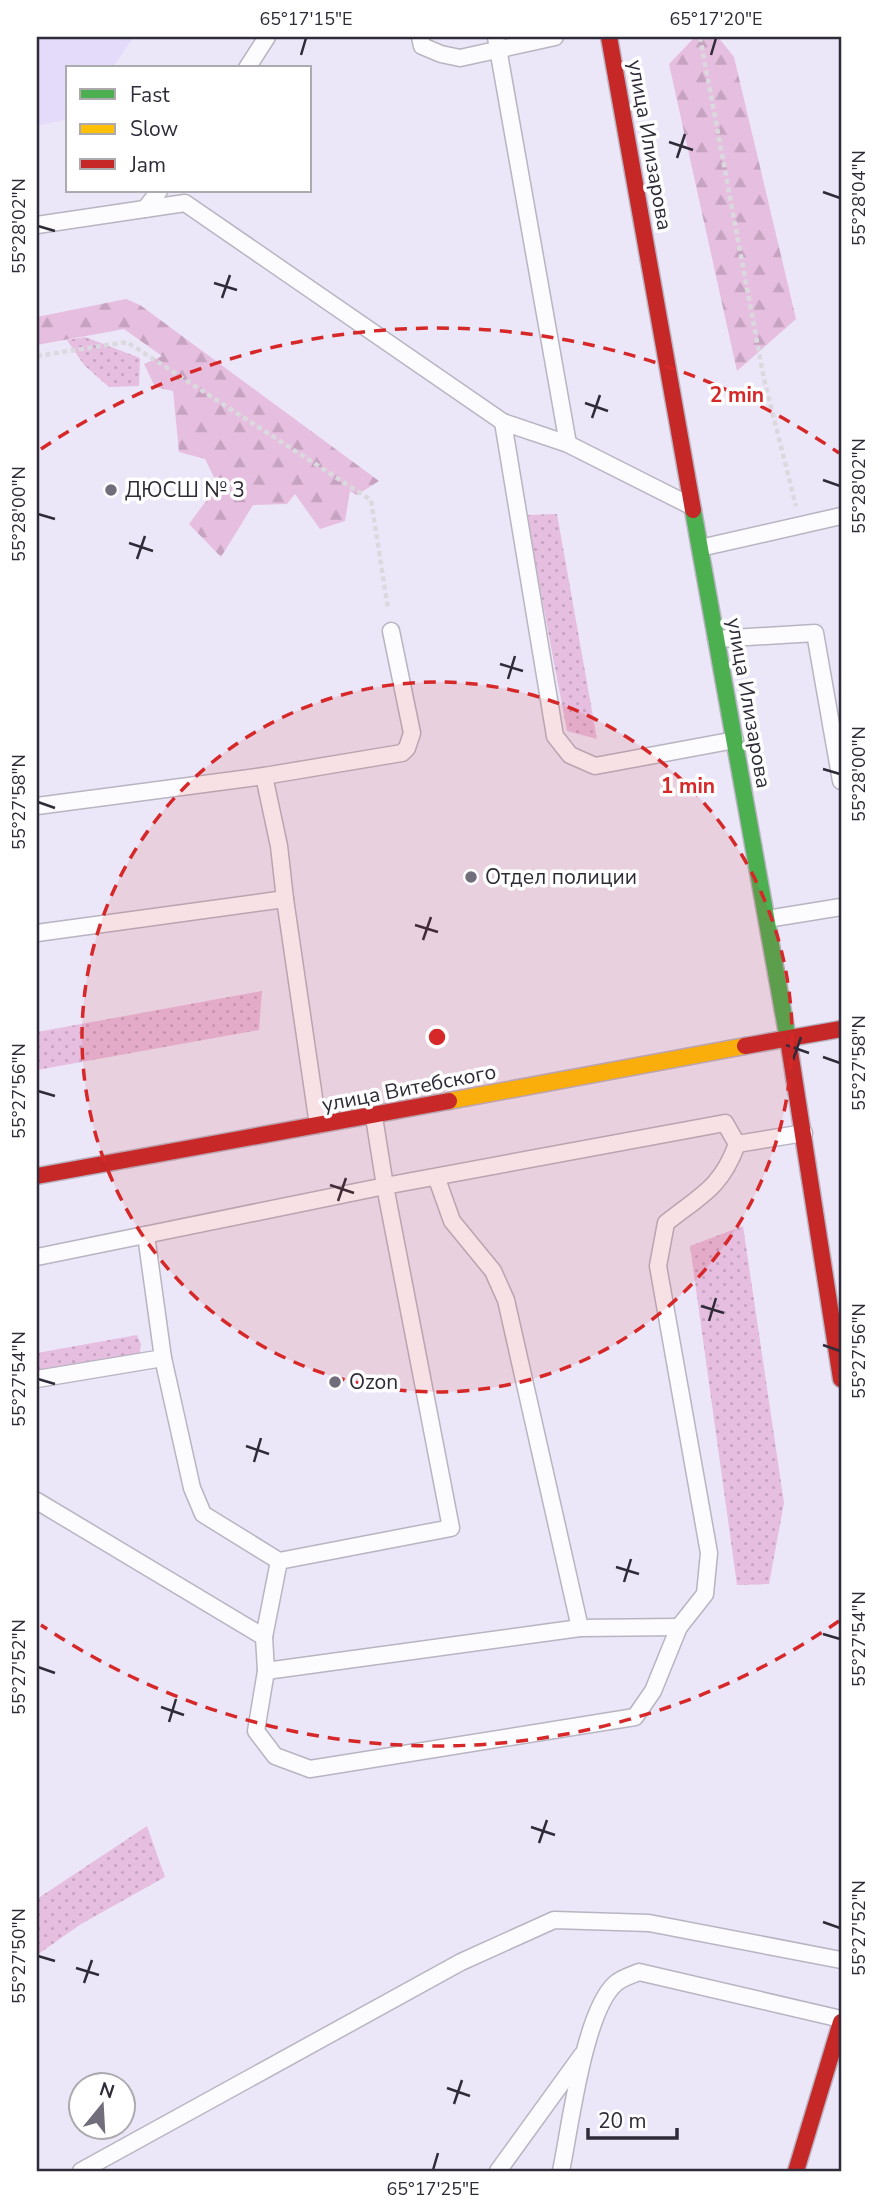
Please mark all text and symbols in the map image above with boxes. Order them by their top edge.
text: 65°17'15"E [260,7,353,31]
text: 65°17'20"E [670,7,763,31]
street label: улица Илизарова [621,58,679,232]
legend [66,66,312,192]
text: Fast [130,81,170,109]
text: Slow [130,115,179,143]
text: 55°28'04"N [847,150,871,246]
text: Jam [129,151,166,179]
text: 55°28'02"N [7,178,31,274]
text: 2 min [710,381,764,409]
text: 55°28'02"N [847,438,871,534]
text: 55°28'00"N [7,466,31,562]
place label: ДЮСШ № 3 [125,476,245,504]
marker: ДЮСШ № 3 [103,482,119,498]
street label: улица Илизарова [720,616,778,790]
text: 55°28'00"N [847,726,871,822]
text: 55°27'58"N [7,754,31,850]
text: 1 min [661,772,715,800]
place label: Отдел полиции [485,863,637,891]
marker: Отдел полиции [463,869,479,885]
text: 55°27'58"N [847,1015,871,1111]
centre of rings [425,1025,449,1049]
text: 55°27'56"N [7,1043,31,1139]
street label: улица Витебского [320,1057,498,1119]
text: 55°27'56"N [847,1303,871,1399]
text: 55°27'54"N [7,1331,31,1427]
place label: Ozon [349,1368,398,1396]
marker: Ozon [327,1374,343,1390]
text: 55°27'54"N [847,1591,871,1687]
text: 55°27'52"N [7,1619,31,1715]
text: 55°27'52"N [847,1880,871,1976]
text: 55°27'50"N [7,1908,31,2004]
north arrow [66,2072,136,2142]
text: N [96,2076,118,2105]
scale bar [588,2096,677,2140]
text: 20 m [598,2107,647,2135]
text: 65°17'25"E [387,2177,480,2201]

